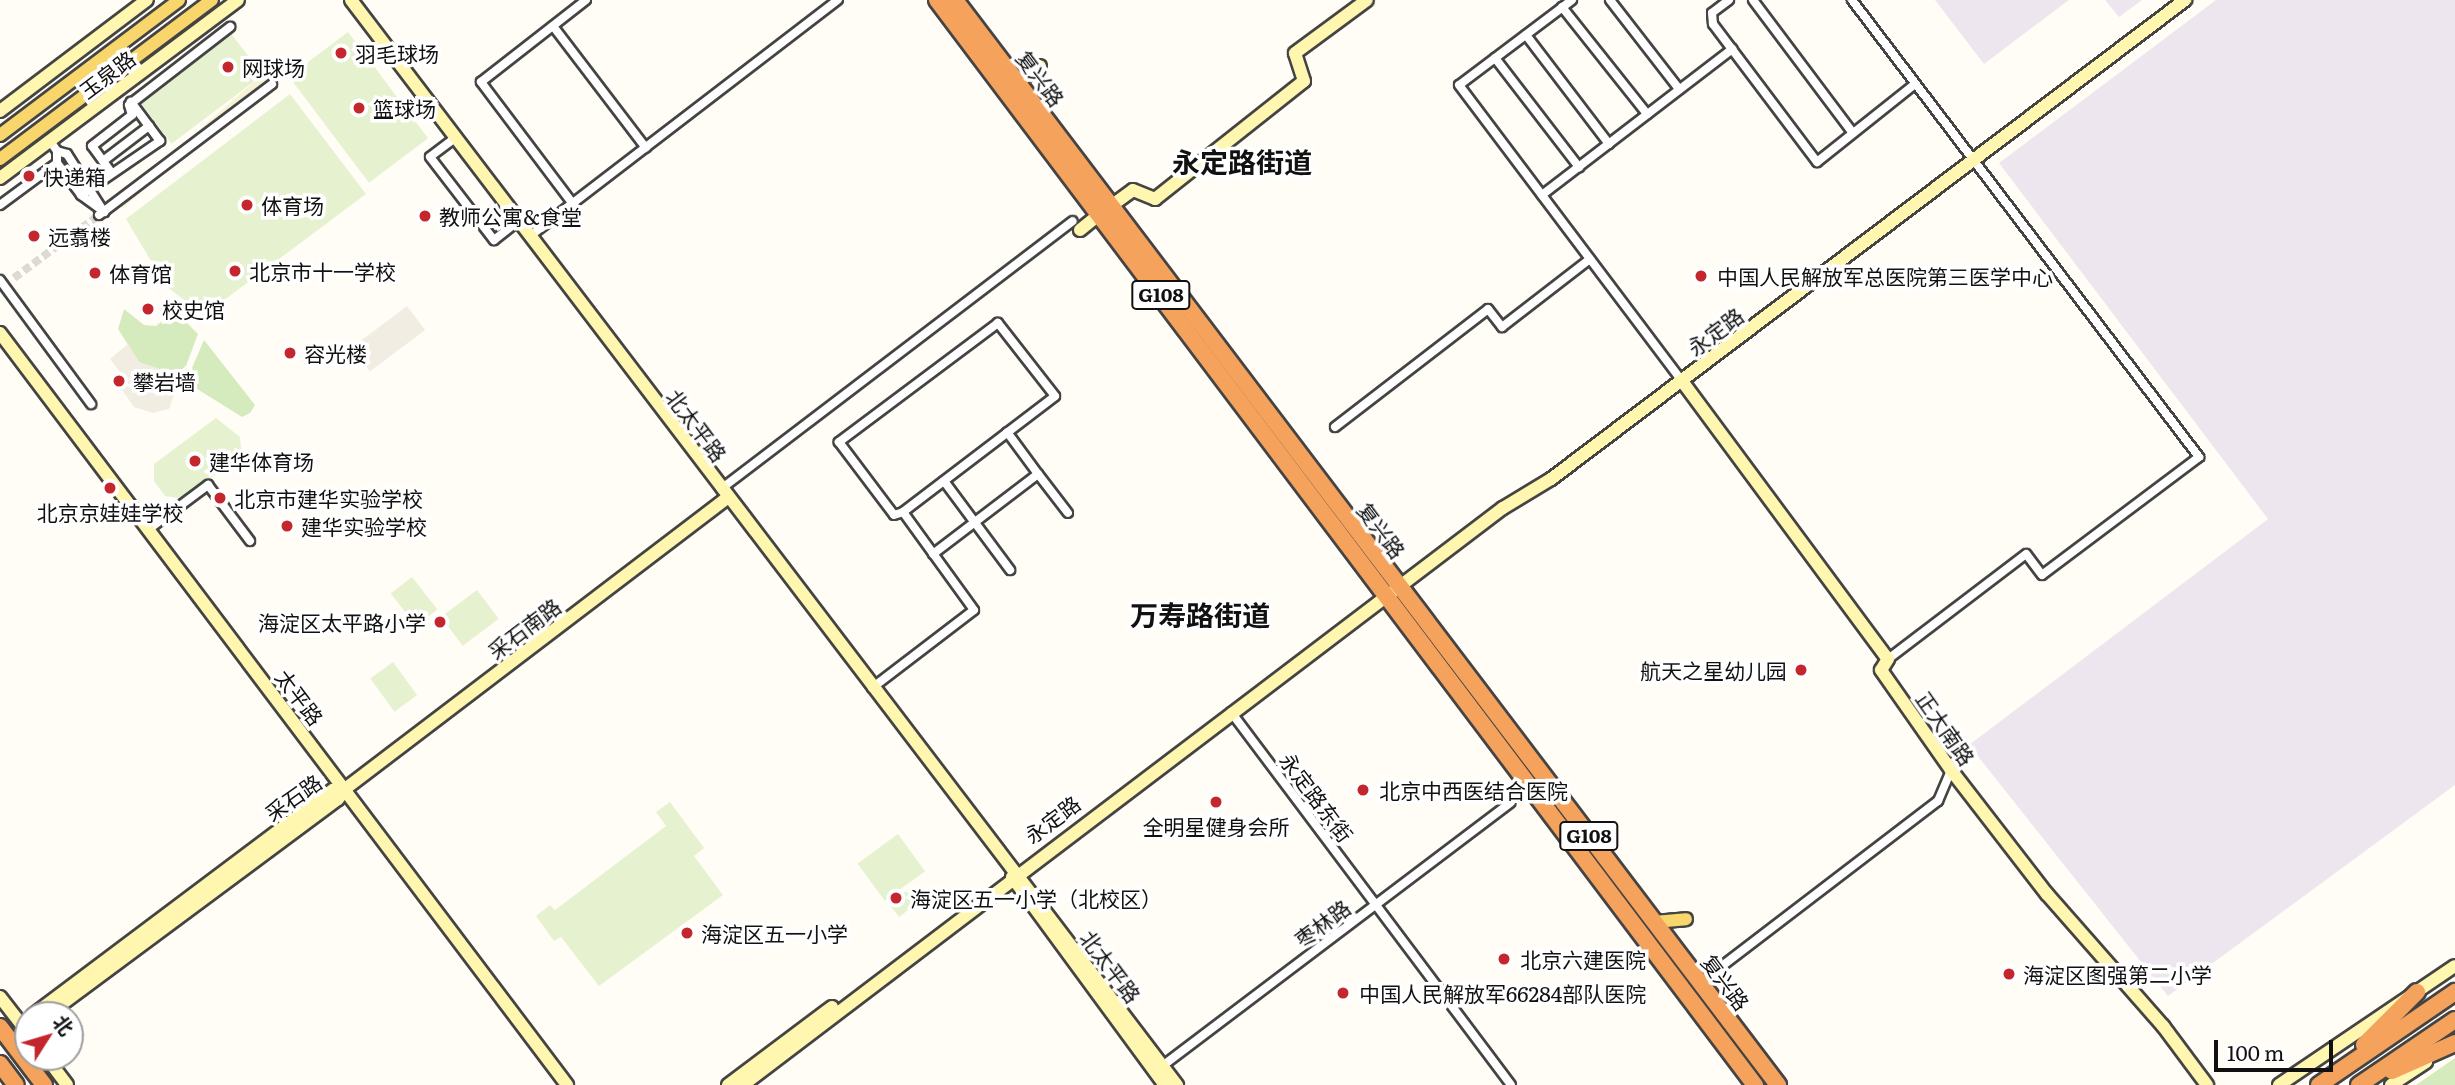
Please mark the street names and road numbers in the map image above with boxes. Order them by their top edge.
street label: 玉泉路 [74,45,140,103]
street label: 复兴路 [1012,45,1070,111]
road number: G108 [1131,280,1191,310]
street label: 永定路 [1682,302,1748,360]
street label: 北太平路 [662,384,732,466]
street label: 复兴路 [1353,497,1411,563]
street label: 采石南路 [483,593,565,663]
street label: 太平路 [271,664,329,730]
street label: 正大南路 [1912,686,1980,770]
street label: 永定路东街 [1275,747,1359,847]
street label: 采石路 [260,769,326,825]
street label: 永定路 [1019,790,1085,848]
road number: G108 [1559,820,1619,852]
street label: 枣林路 [1289,894,1355,952]
street label: 北太平路 [1076,925,1146,1007]
street label: 复兴路 [1697,949,1755,1015]

